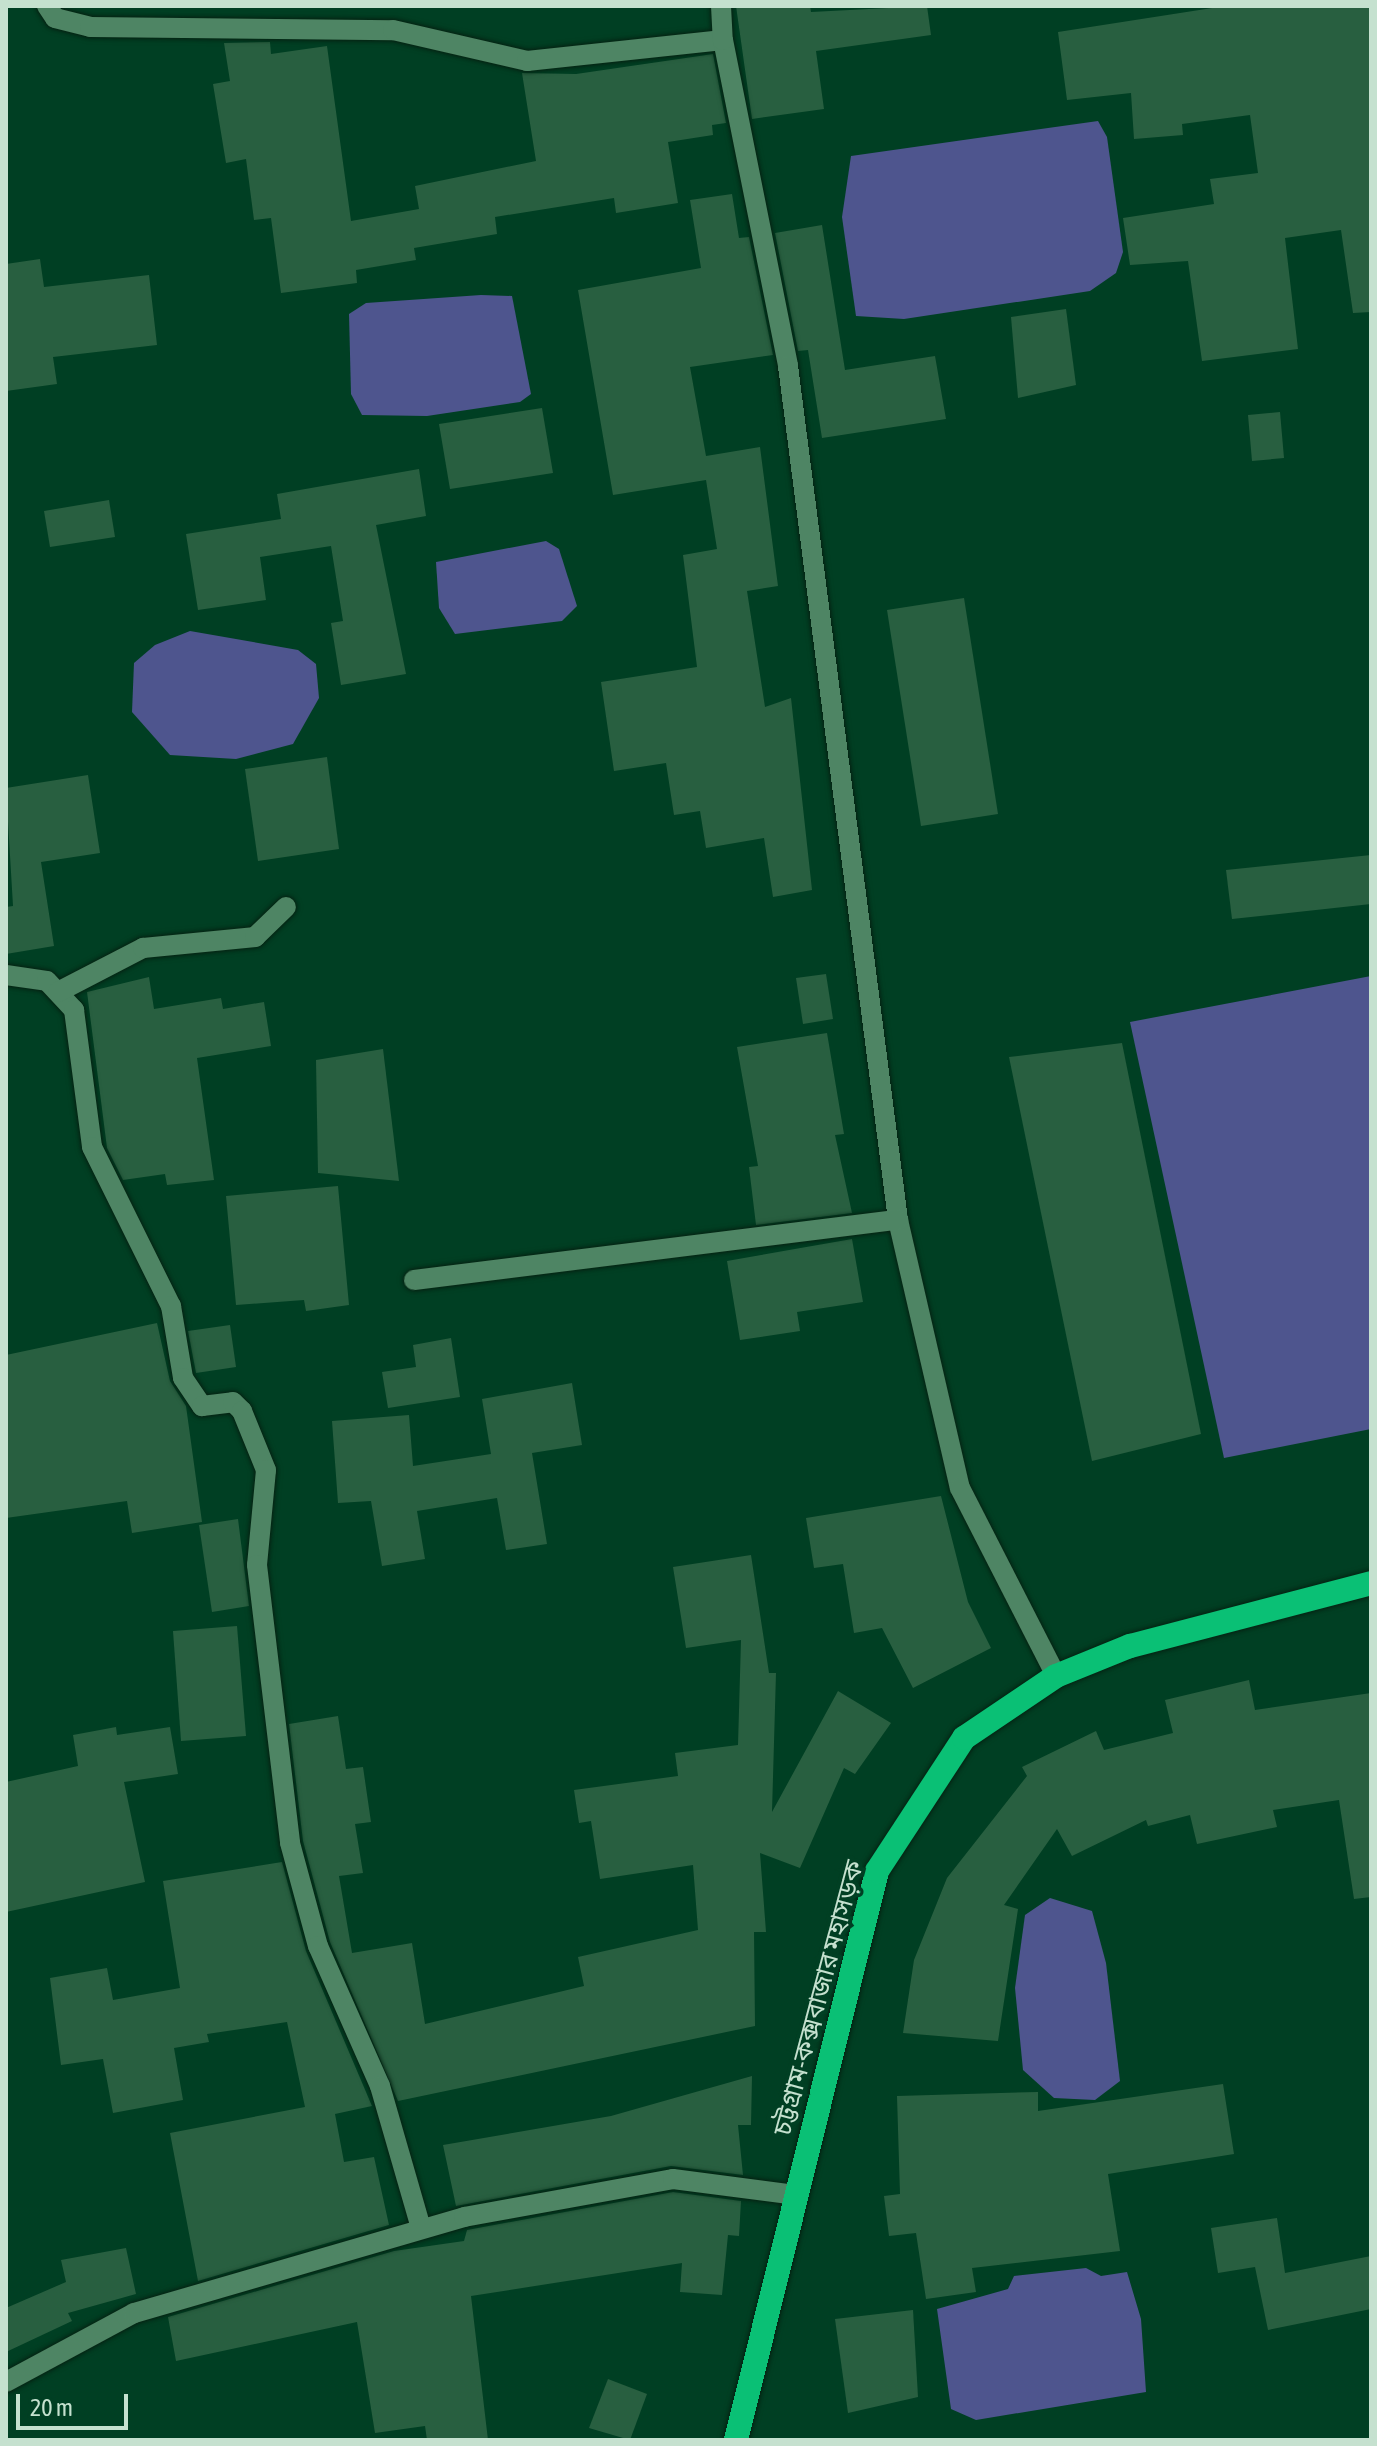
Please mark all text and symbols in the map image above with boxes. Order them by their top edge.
street label: চট্টগ্রাম-কক্সবাজার মহাসড়ক [767,1857,871,2139]
scale bar [20,2378,132,2428]
text: 20 m [30,2394,73,2421]

